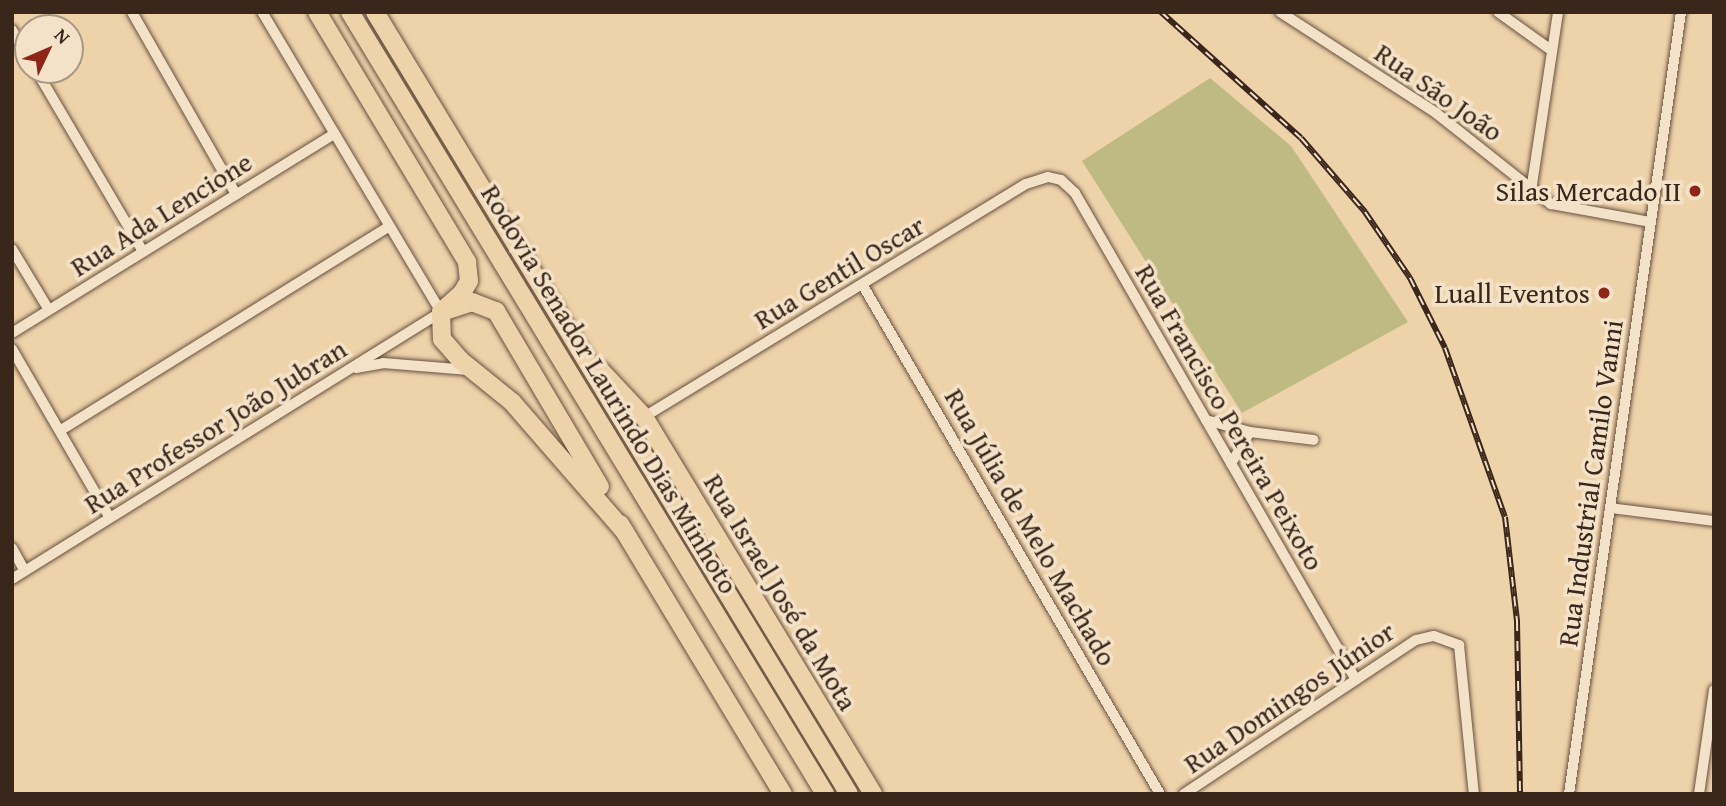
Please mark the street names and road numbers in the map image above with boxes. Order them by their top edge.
street label: Rua São João [1368,36,1510,148]
street label: Rua Ada Lencione [64,145,258,283]
street label: Rodovia Senador Laurindo Dias Minhoto [474,178,746,600]
street label: Rua Gentil Oscar [748,208,930,336]
street label: Rua Francisco Pereira Peixoto [1128,258,1332,576]
street label: Rua Industrial Camilo Vanni [1550,318,1630,648]
street label: Rua Professor João Jubran [78,331,352,521]
street label: Rua Júlia de Melo Machado [938,382,1124,672]
street label: Rua Israel José da Mota [697,468,865,716]
street label: Rua Domingos Júnior [1177,614,1401,780]

